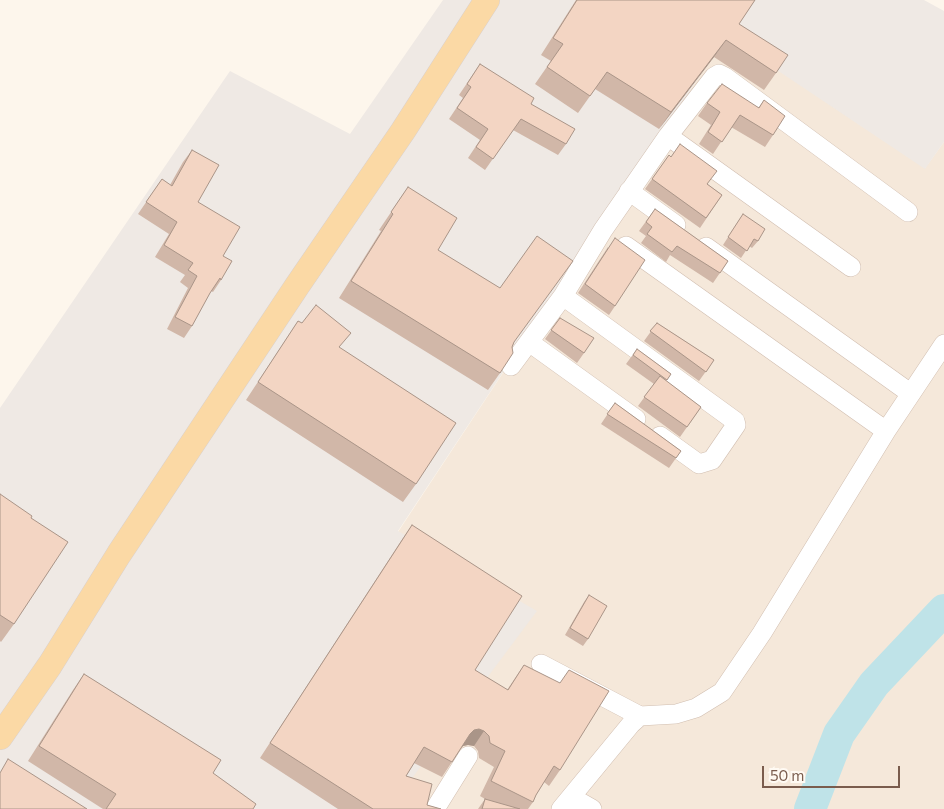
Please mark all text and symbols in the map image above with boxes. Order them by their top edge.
scale bar [764,756,902,788]
text: 50 m [770,766,804,784]

